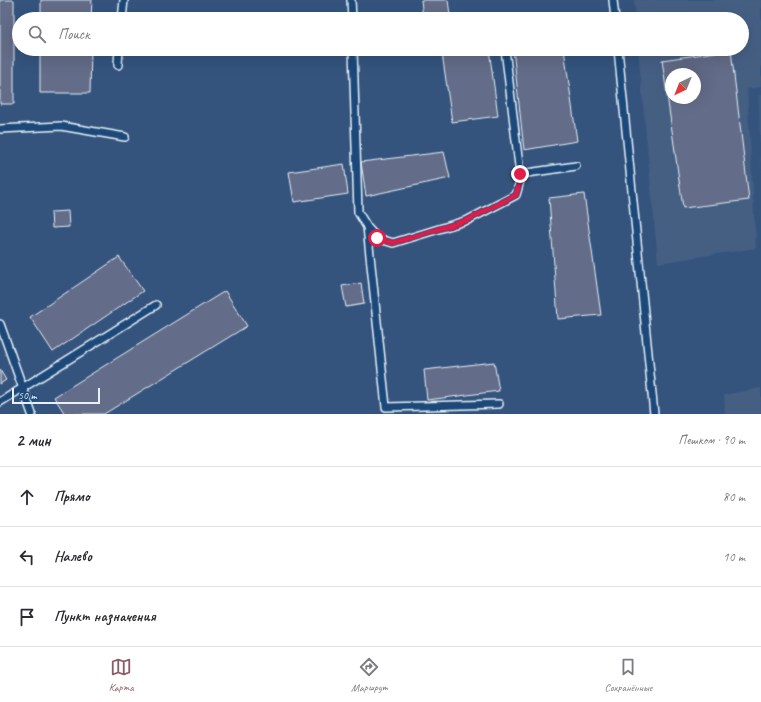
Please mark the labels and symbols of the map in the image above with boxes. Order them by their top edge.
north arrow [665,68,701,104]
route end [511,165,529,183]
route start [368,229,386,247]
scale bar [12,386,100,405]

